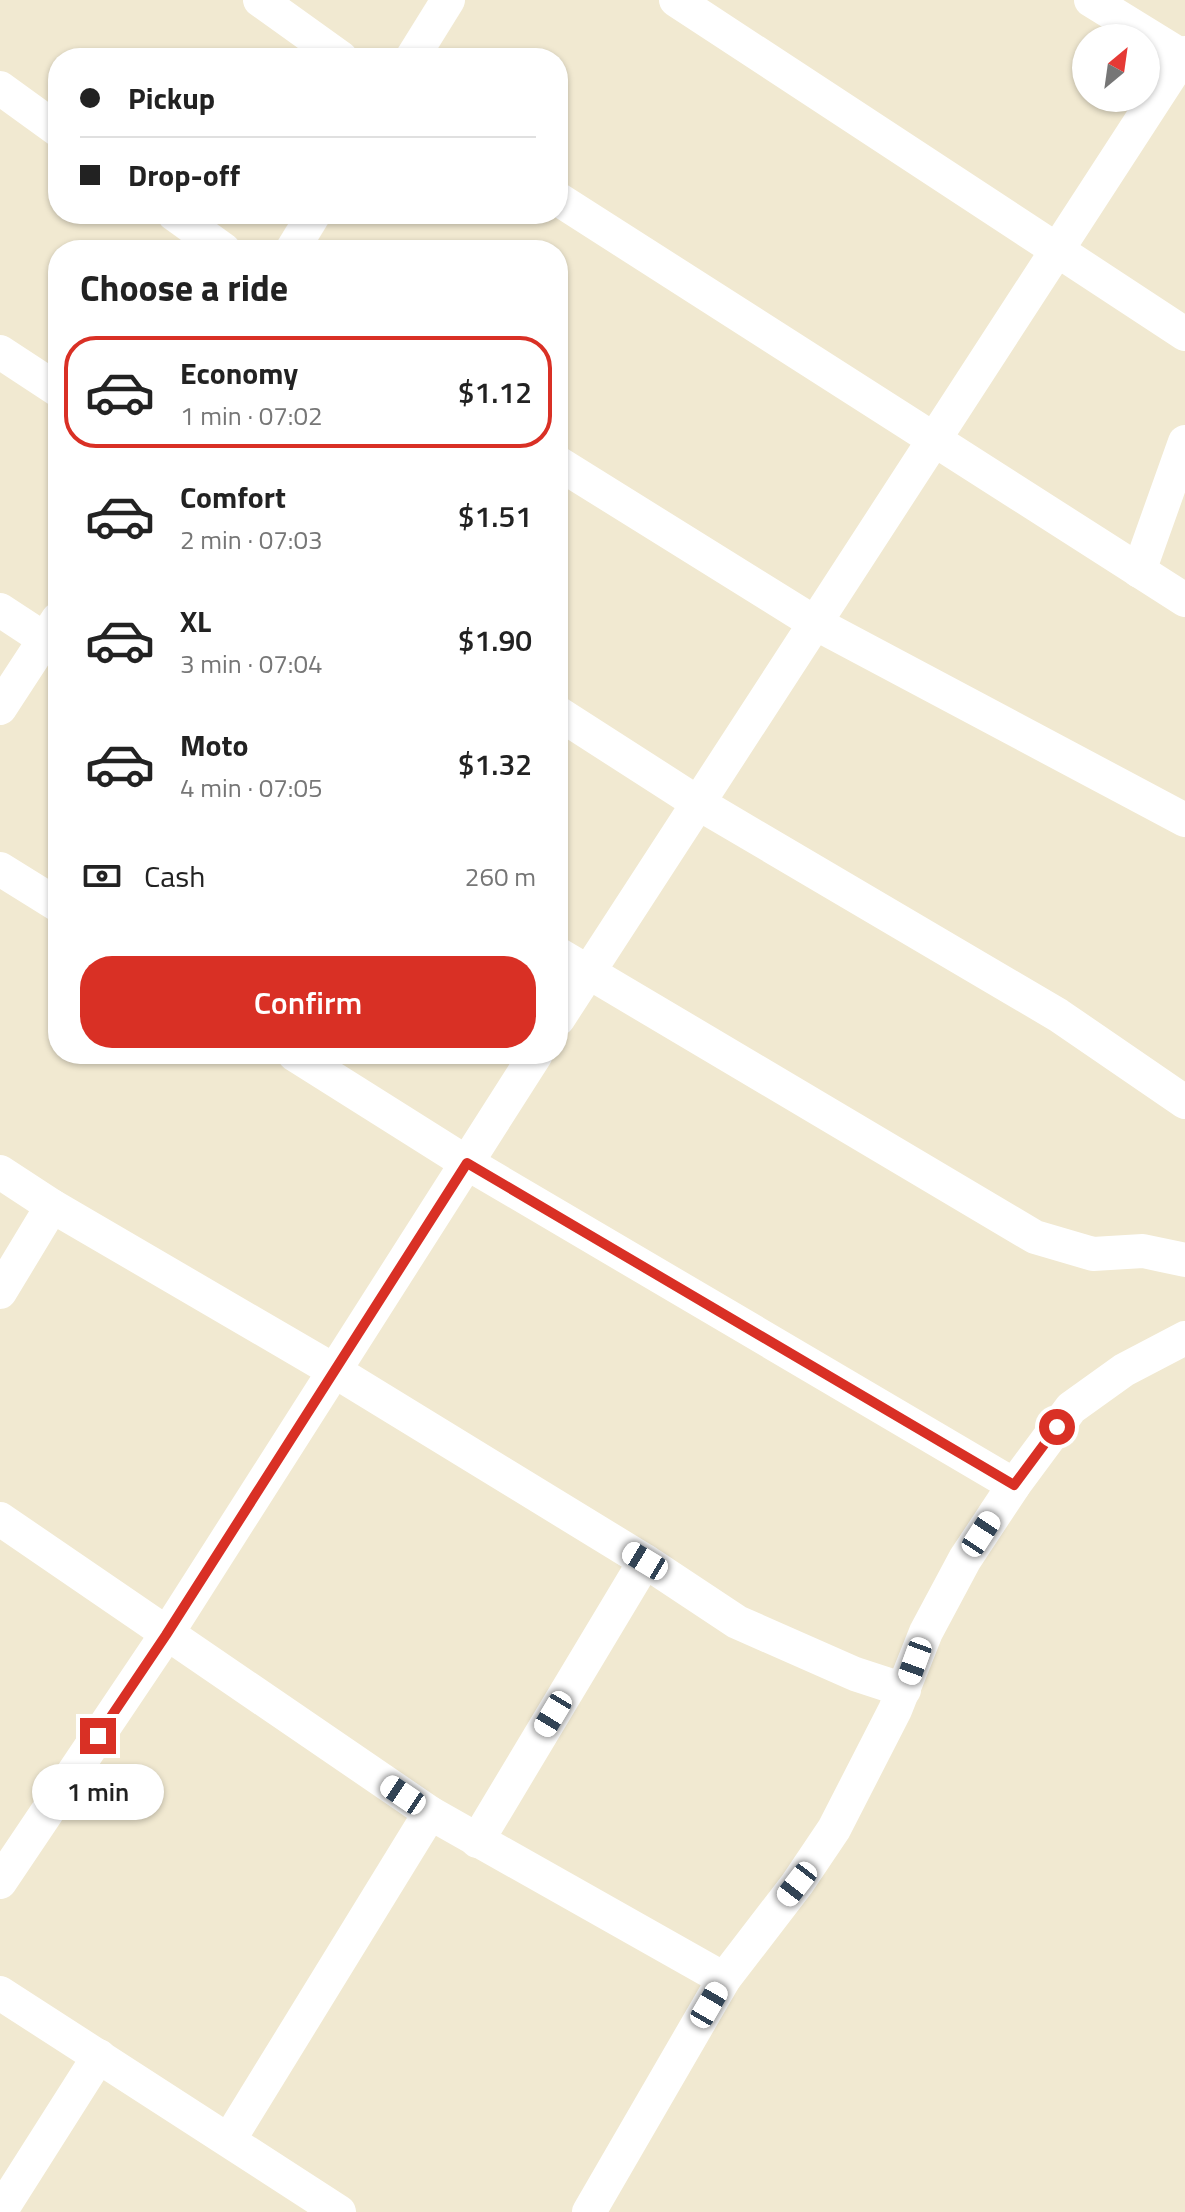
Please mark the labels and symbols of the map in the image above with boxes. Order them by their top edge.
north arrow [1072,24,1160,112]
route start [1039,1409,1075,1445]
car [958,1507,1004,1561]
car [618,1538,672,1584]
car [896,1634,934,1688]
car [530,1687,576,1741]
route end [80,1718,116,1754]
callout: 1 min [32,1764,164,1820]
car [376,1772,430,1818]
car [773,1858,821,1910]
car [687,1978,731,2032]

